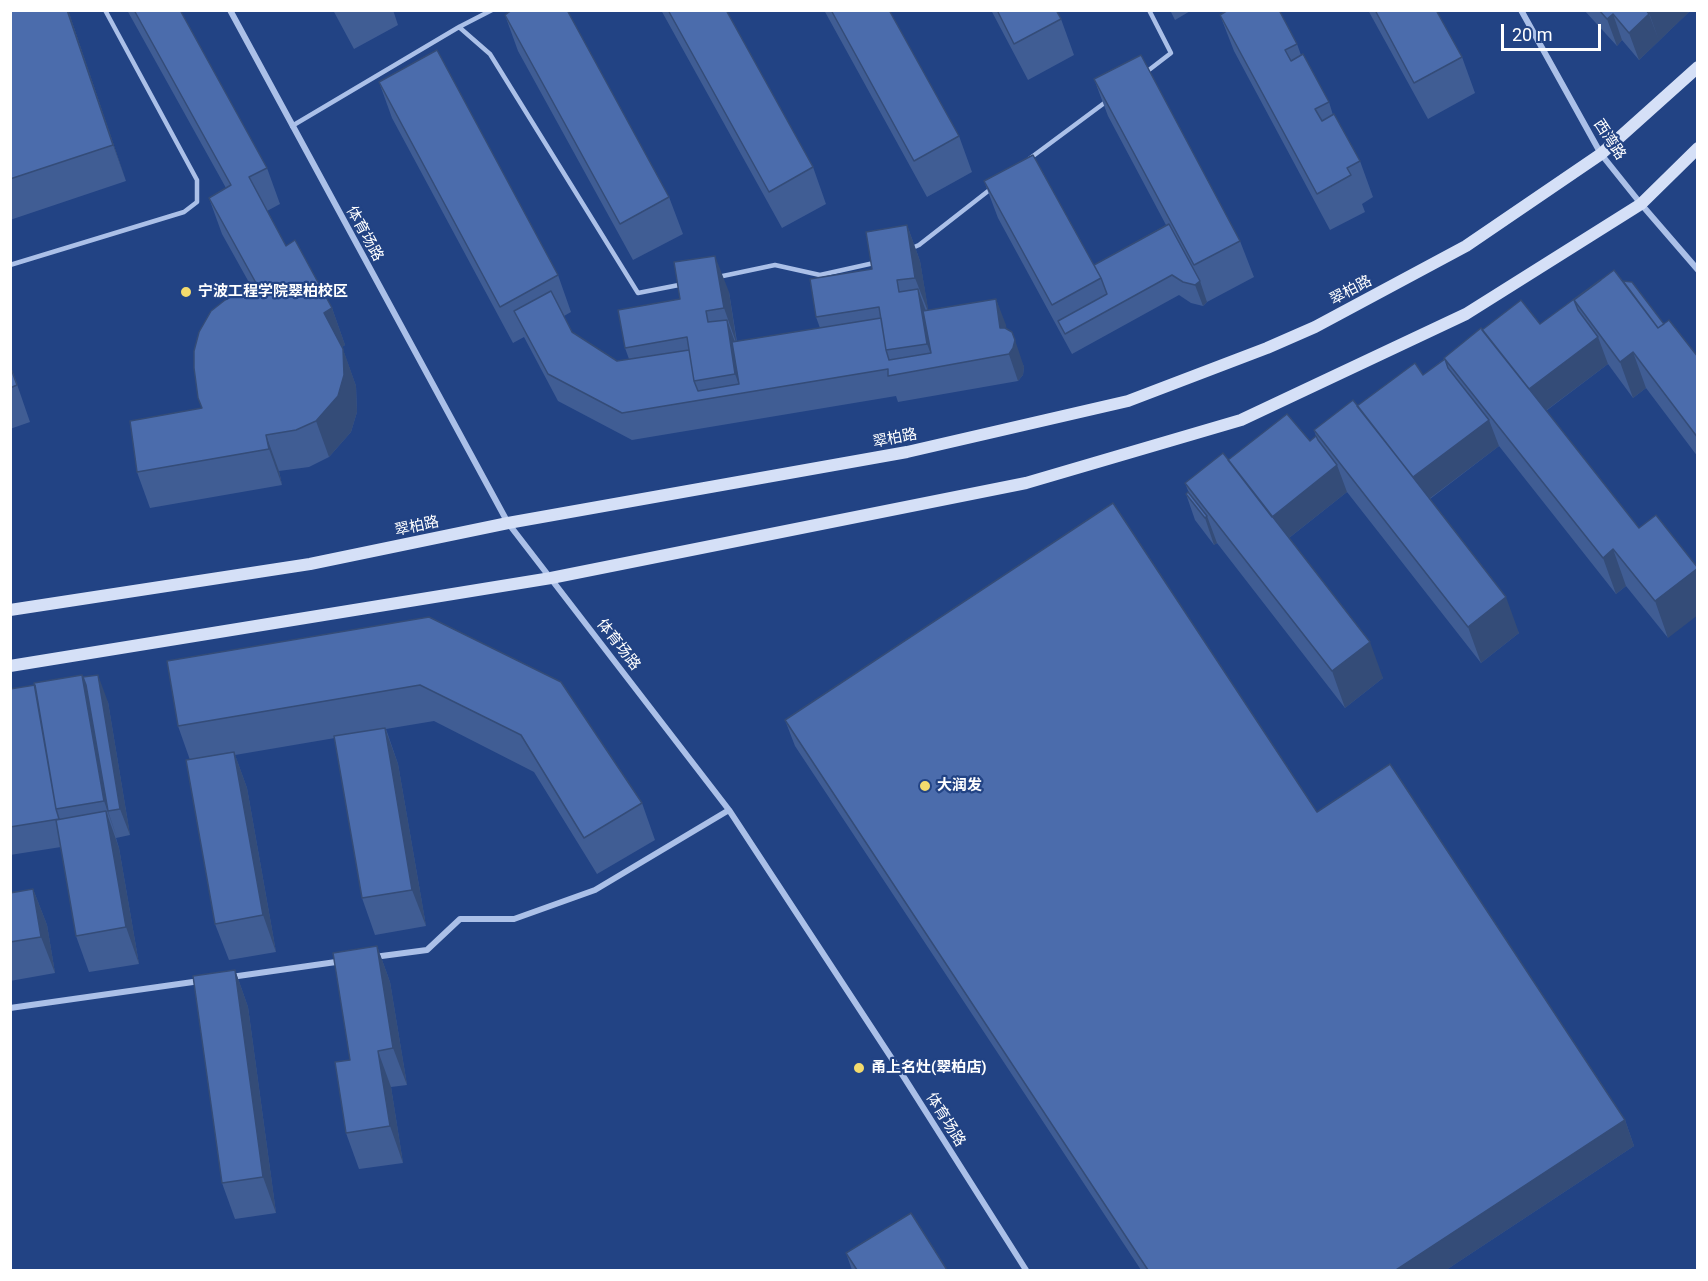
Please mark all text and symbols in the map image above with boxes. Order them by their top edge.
scale bar [1504,12,1604,50]
text: 20 m [1512,24,1552,45]
street label: 西湾路 [1589,116,1629,164]
street label: 体育场路 [342,203,386,265]
street label: 翠柏路 [1327,272,1375,310]
place label: 宁波工程学院翠柏校区 [198,283,348,301]
marker: 宁波工程学院翠柏校区 [179,285,193,299]
street label: 翠柏路 [871,426,919,452]
street label: 翠柏路 [393,514,441,540]
street label: 体育场路 [592,616,644,674]
place label: 大润发 [937,777,982,795]
marker: 大润发 [918,779,932,793]
place label: 甬上名灶(翠柏店) [871,1059,987,1077]
marker: 甬上名灶(翠柏店) [852,1061,866,1075]
street label: 体育场路 [921,1090,969,1150]

